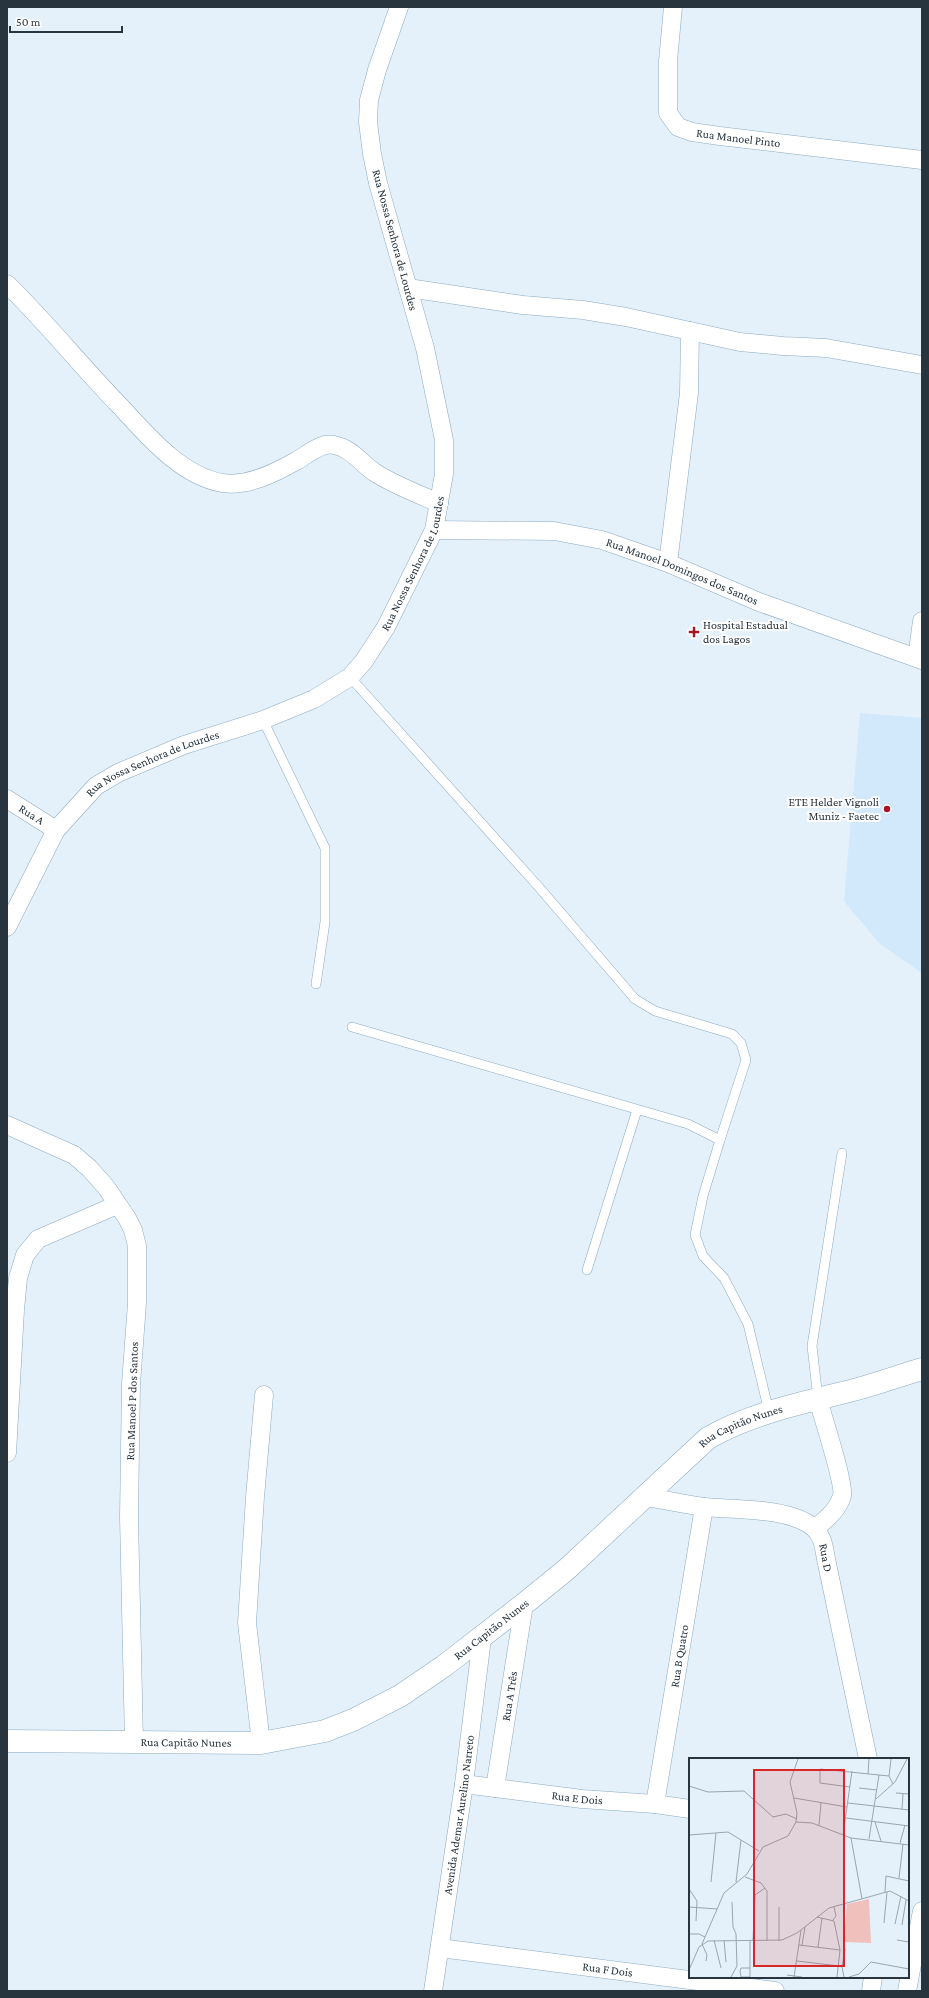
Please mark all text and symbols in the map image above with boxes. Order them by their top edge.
scale bar [10,8,122,34]
text: 50 m [16,15,41,29]
street label: Rua Manoel Pinto [695,126,781,150]
street label: Rua Nossa Senhora de Lourdes [369,168,421,312]
street label: Rua Nossa Senhora de Lourdes [378,495,447,634]
street label: Rua Manoel Domingos dos Santos [604,535,761,608]
place label: Hospital Estadual dos Lagos [703,618,788,646]
marker: Hospital Estadual dos Lagos [688,626,700,638]
street label: Rua Nossa Senhora de Lourdes [83,727,221,800]
place label: ETE Helder Vignoli Muniz - Faetec [788,795,879,823]
street label: Rua A [16,801,47,828]
marker: ETE Helder Vignoli Muniz - Faetec [882,804,892,814]
street label: Rua Manoel P dos Santos [123,1341,141,1461]
street label: Rua Capitão Nunes [695,1401,784,1451]
street label: Rua D [816,1542,836,1573]
street label: Rua Capitão Nunes [451,1596,532,1663]
street label: Rua B Quatro [667,1624,691,1688]
street label: Rua A Três [499,1670,520,1722]
street label: Avenida Ademar Aurelino Narreto [440,1734,477,1896]
street label: Rua Capitão Nunes [140,1735,232,1750]
inset map [689,1758,909,1978]
street label: Rua E Dois [551,1788,603,1807]
street label: Rua F Dois [582,1959,634,1980]

